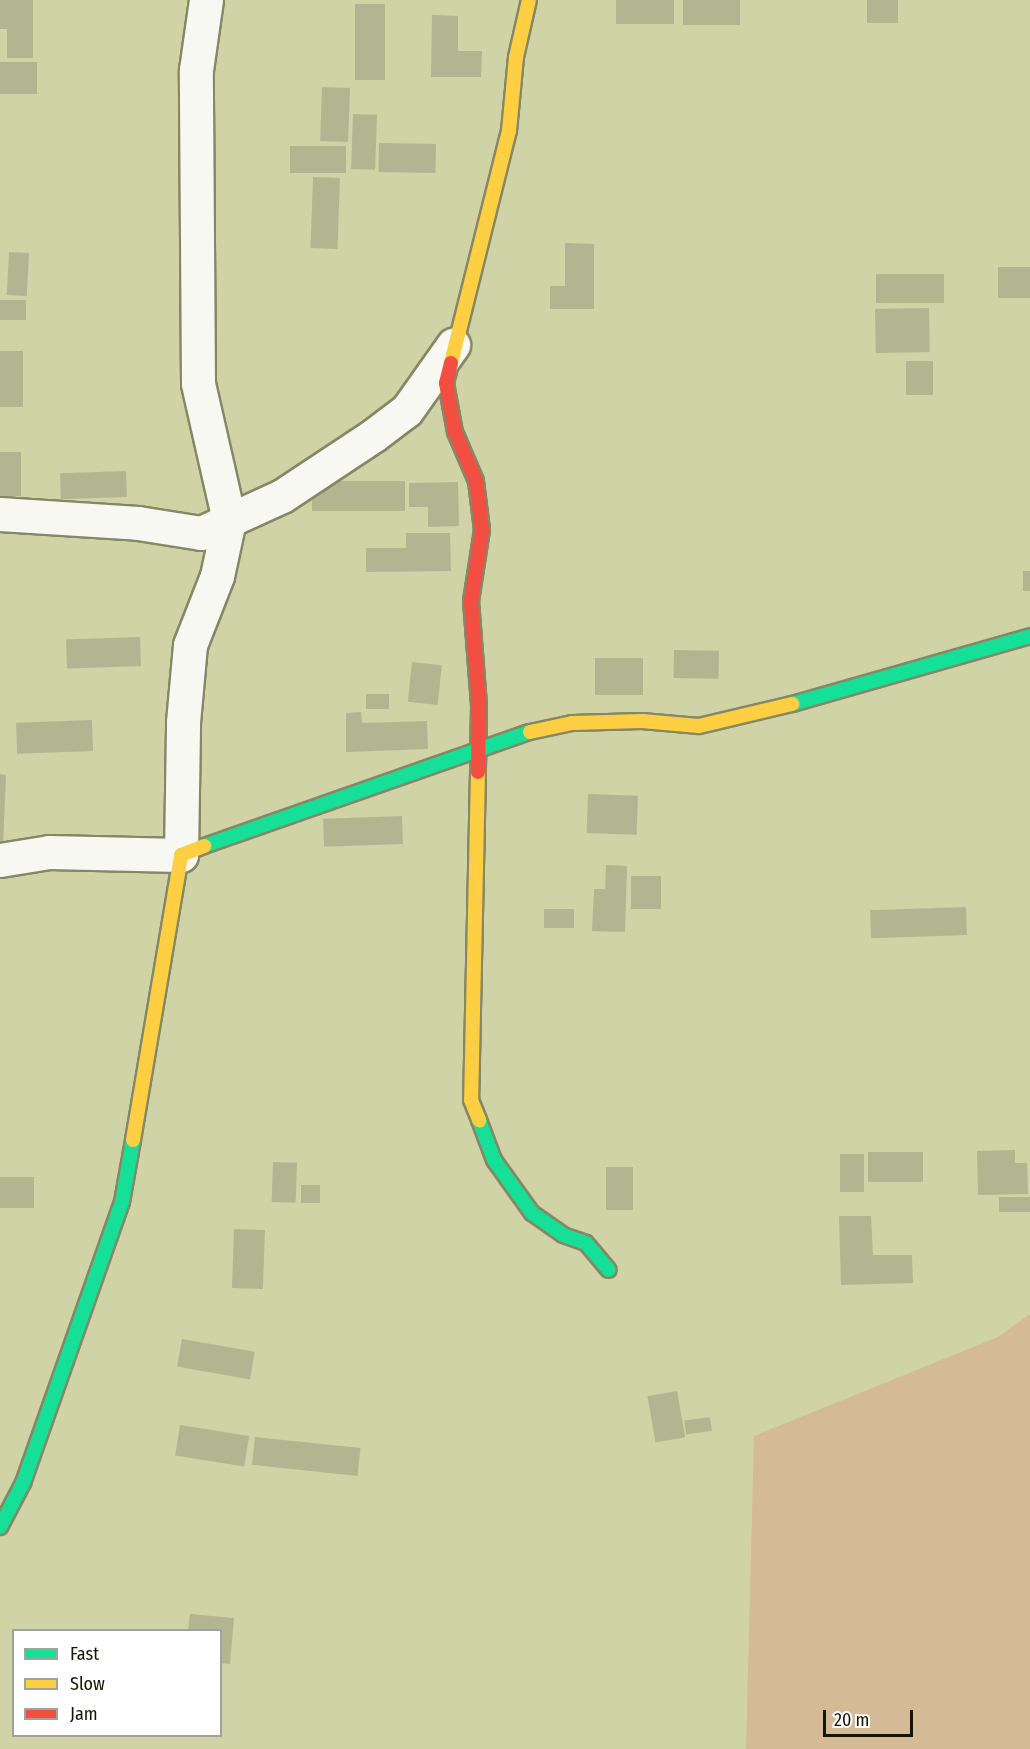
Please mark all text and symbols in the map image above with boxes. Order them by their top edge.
legend [12,1629,222,1737]
text: Fast [70,1643,99,1665]
text: Slow [70,1673,105,1695]
scale bar [826,1698,916,1736]
text: Jam [70,1703,98,1725]
text: 20 m [834,1709,869,1731]

